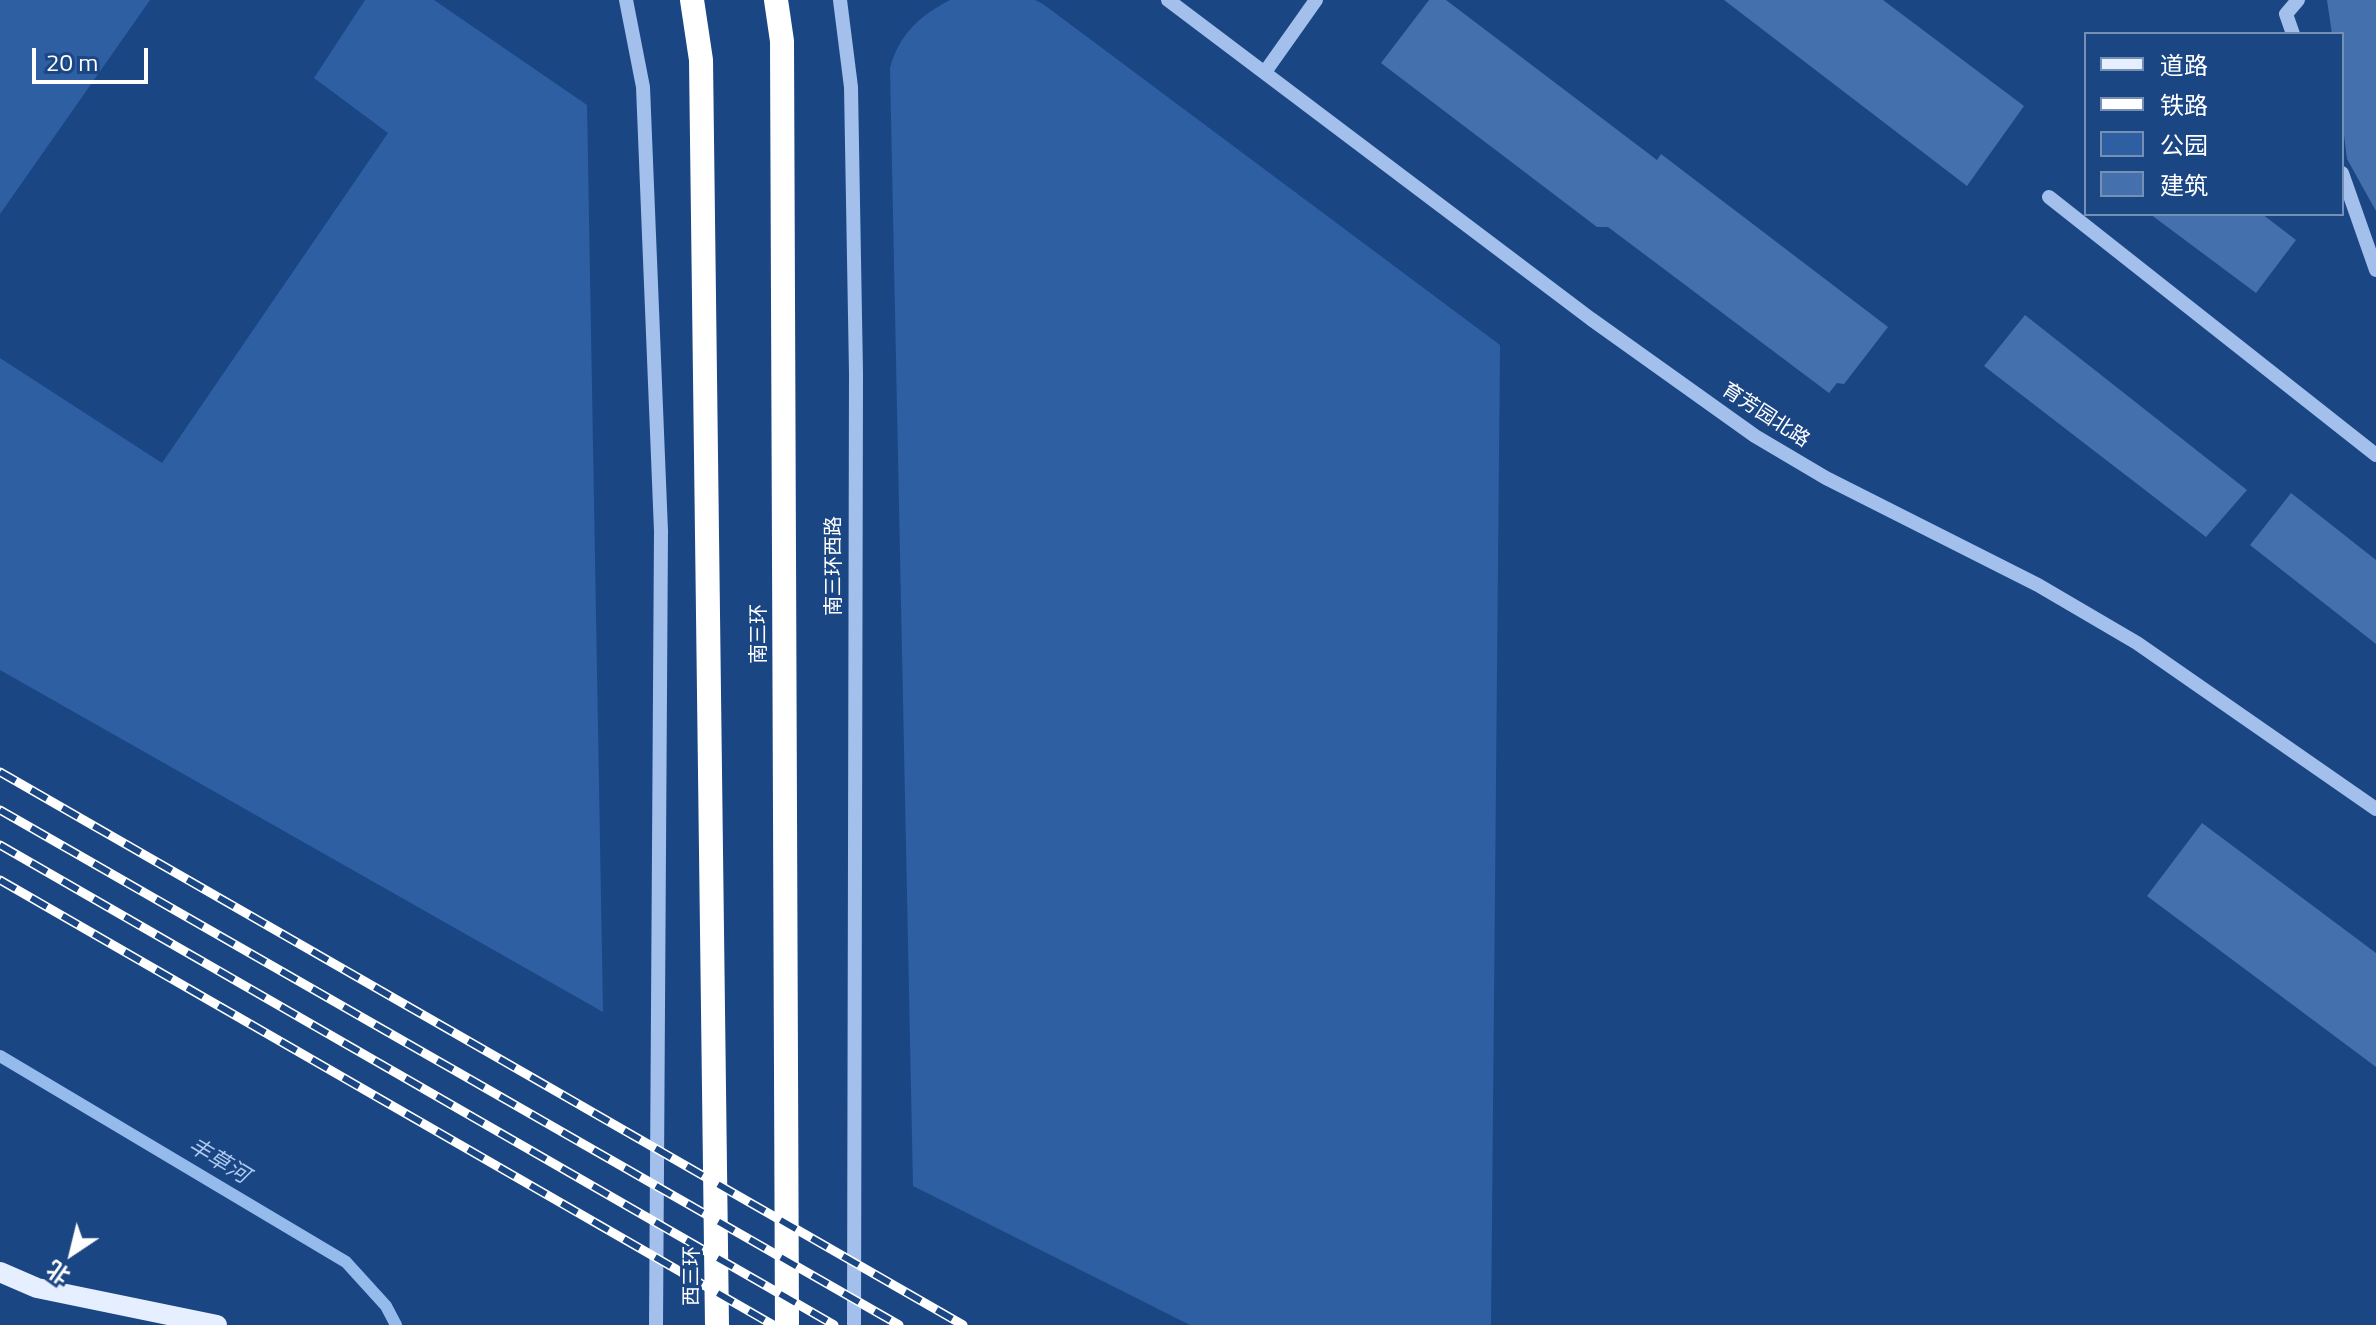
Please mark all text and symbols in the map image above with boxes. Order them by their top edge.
scale bar [36,32,152,82]
legend [2084,32,2344,216]
text: 20 m [46,44,98,80]
text: 道路 [2160,47,2208,83]
text: 铁路 [2160,87,2208,123]
text: 公园 [2160,127,2208,163]
text: 建筑 [2160,167,2208,203]
street label: 育芳园北路 [1717,379,1813,453]
street label: 南三环西路 [823,516,847,616]
street label: 南三环 [748,604,772,664]
water label: 丰草河 [183,1134,253,1190]
north arrow [32,1213,112,1293]
street label: 西三环 [681,1246,705,1306]
text: 北 [39,1252,77,1293]

